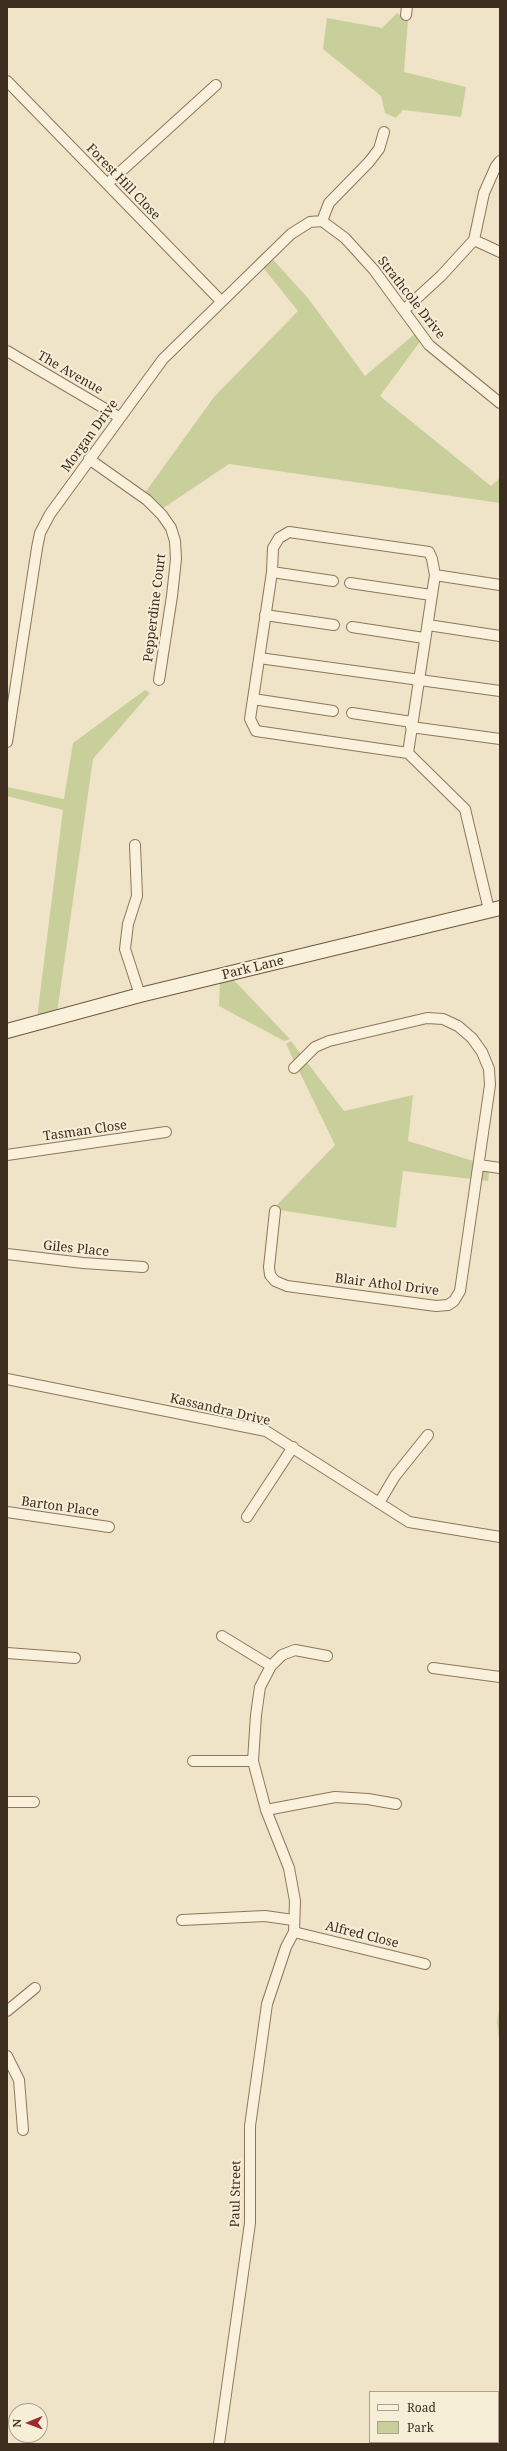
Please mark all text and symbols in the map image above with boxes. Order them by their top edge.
street label: Forest Hill Close [83,141,163,223]
street label: Strathcole Drive [374,254,448,342]
street label: The Avenue [34,348,106,398]
street label: Morgan Drive [58,397,122,475]
street label: Pepperdine Court [141,553,169,663]
street label: Park Lane [221,953,285,983]
street label: Tasman Close [42,1117,128,1145]
street label: Giles Place [42,1238,110,1260]
street label: Blair Athol Drive [334,1271,440,1299]
street label: Kassandra Drive [168,1391,272,1429]
street label: Barton Place [20,1494,100,1520]
street label: Alfred Close [324,1918,400,1952]
street label: Paul Street [228,2160,244,2228]
legend [369,2391,499,2443]
text: Road [407,2399,436,2416]
north arrow [8,2403,48,2443]
text: N [9,2419,24,2428]
text: Park [407,2419,434,2436]

